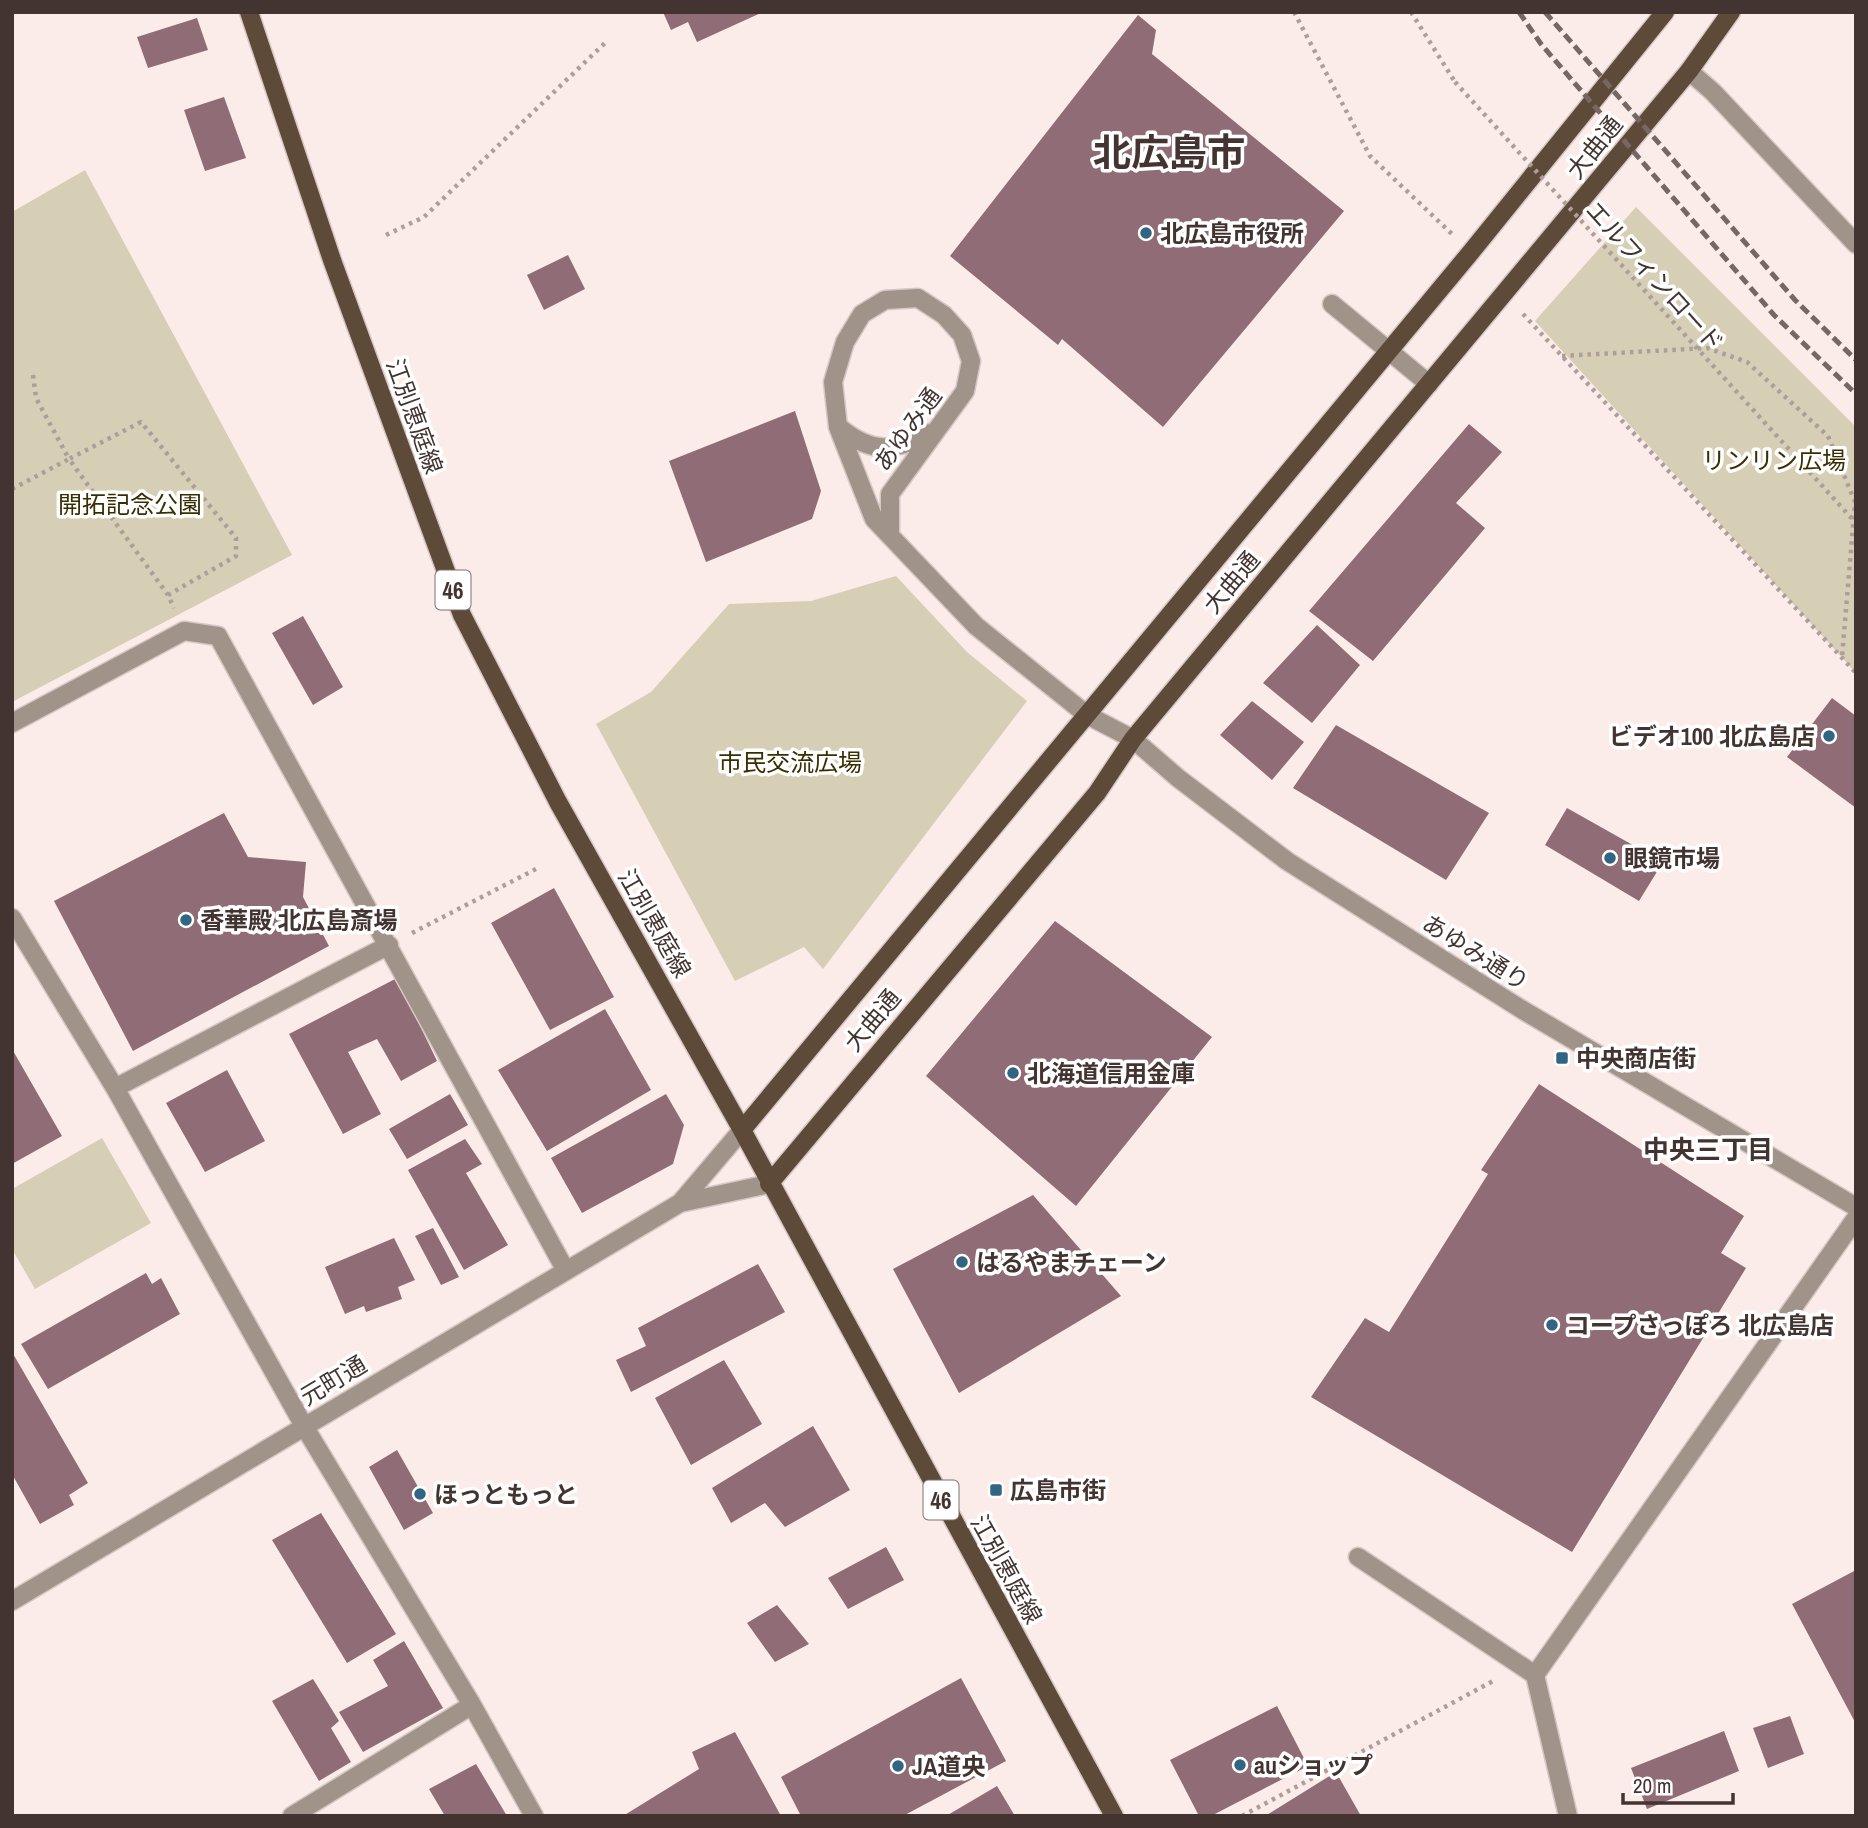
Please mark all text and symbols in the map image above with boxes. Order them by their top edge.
street label: 大曲通 [1559,109,1629,185]
district label: 北広島市 [1093,127,1245,178]
street label: エルフィンロード [1579,194,1731,358]
place label: 北広島市役所 [1160,217,1304,249]
marker: 北広島市役所 [1138,225,1154,241]
street label: 江別恵庭線 [379,354,451,478]
street label: あゆみ通 [866,381,948,477]
park label: リンリン広場 [1702,444,1846,476]
park label: 開拓記念公園 [58,488,202,520]
street label: 大曲通 [1196,544,1266,620]
road number: 46 [435,570,470,610]
place label: ビデオ100 北広島店 [1609,720,1815,752]
marker: ビデオ100 北広島店 [1821,728,1837,744]
park label: 市民交流広場 [718,746,862,778]
place label: 眼鏡市場 [1624,842,1720,874]
marker: 眼鏡市場 [1602,850,1618,866]
street label: 江別恵庭線 [611,863,699,983]
place label: 香華殿 北広島斎場 [200,904,397,936]
street label: あゆみ通り [1417,907,1535,997]
marker: 香華殿 北広島斎場 [178,912,194,928]
street label: 大曲通 [837,982,907,1058]
place label: 中央商店街 [1576,1042,1696,1074]
marker: 中央商店街 [1554,1050,1570,1066]
place label: 北海道信用金庫 [1027,1057,1195,1089]
marker: 北海道信用金庫 [1005,1065,1021,1081]
district label: 中央三丁目 [1643,1132,1773,1167]
place label: はるやまチェーン [976,1246,1167,1278]
marker: はるやまチェーン [954,1254,970,1270]
place label: コープさっぽろ 北広島店 [1566,1309,1834,1341]
marker: コープさっぽろ 北広島店 [1544,1317,1560,1333]
street label: 元町通 [294,1348,372,1412]
place label: 広島市街 [1010,1474,1106,1506]
place label: ほっともっと [434,1478,578,1510]
road number: 46 [923,1480,958,1520]
marker: 広島市街 [988,1482,1004,1498]
marker: ほっともっと [412,1486,428,1502]
street label: 江別恵庭線 [964,1509,1050,1629]
place label: auショップ [1254,1749,1373,1781]
place label: JA道央 [912,1750,985,1782]
marker: auショップ [1232,1757,1248,1773]
marker: JA道央 [890,1758,906,1774]
scale bar [1623,1762,1733,1806]
text: 20 m [1633,1771,1671,1800]

